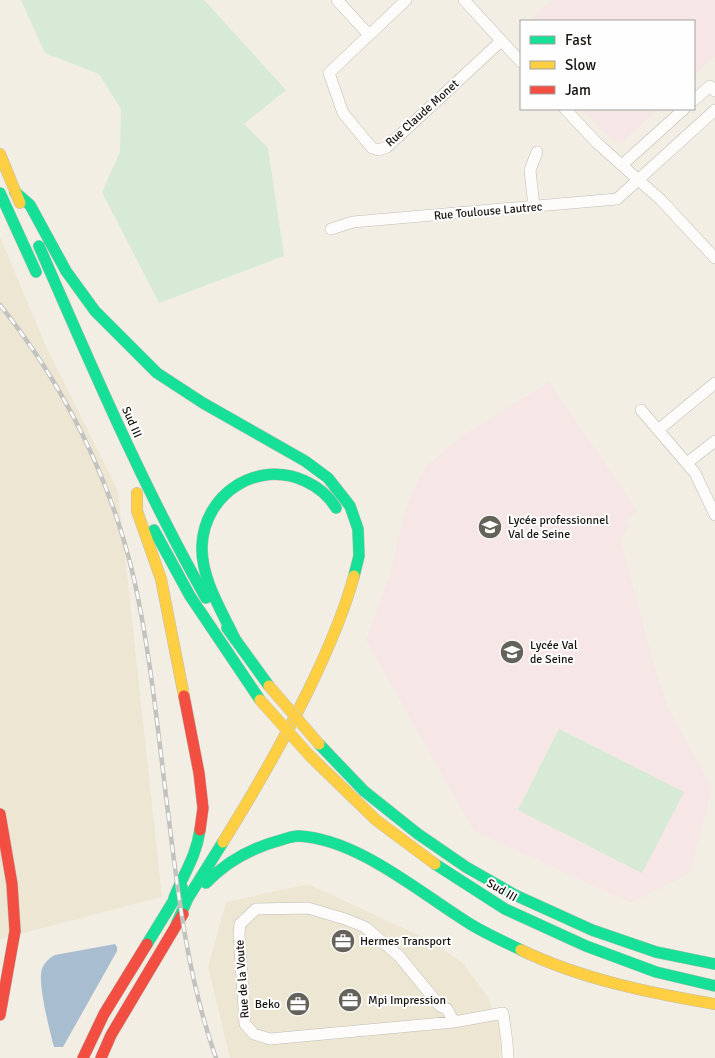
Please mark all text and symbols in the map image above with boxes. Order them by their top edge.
legend [520,20,695,110]
text: Fast [565,31,592,49]
text: Slow [565,56,596,74]
street label: Rue Claude Monet [383,77,462,150]
text: Jam [565,81,591,99]
street label: Rue Toulouse Lautrec [433,199,543,224]
street label: Sud III [118,404,145,440]
place label: Lycée professionnel Val de Seine [508,513,609,542]
school or university icon: Lycée professionnel Val de Seine [477,514,503,540]
place label: Lycée Val de Seine [530,638,578,667]
school or university icon: Lycée Val de Seine [499,639,525,665]
street label: Sud III [484,876,520,905]
office icon: Hermes Transport [330,928,356,954]
place label: Hermes Transport [360,934,451,949]
street label: Rue de la Voute [232,939,253,1019]
office icon: Mpi Impression [337,987,363,1013]
office icon: Beko [285,991,311,1017]
place label: Mpi Impression [368,993,446,1008]
place label: Beko [255,997,280,1012]

